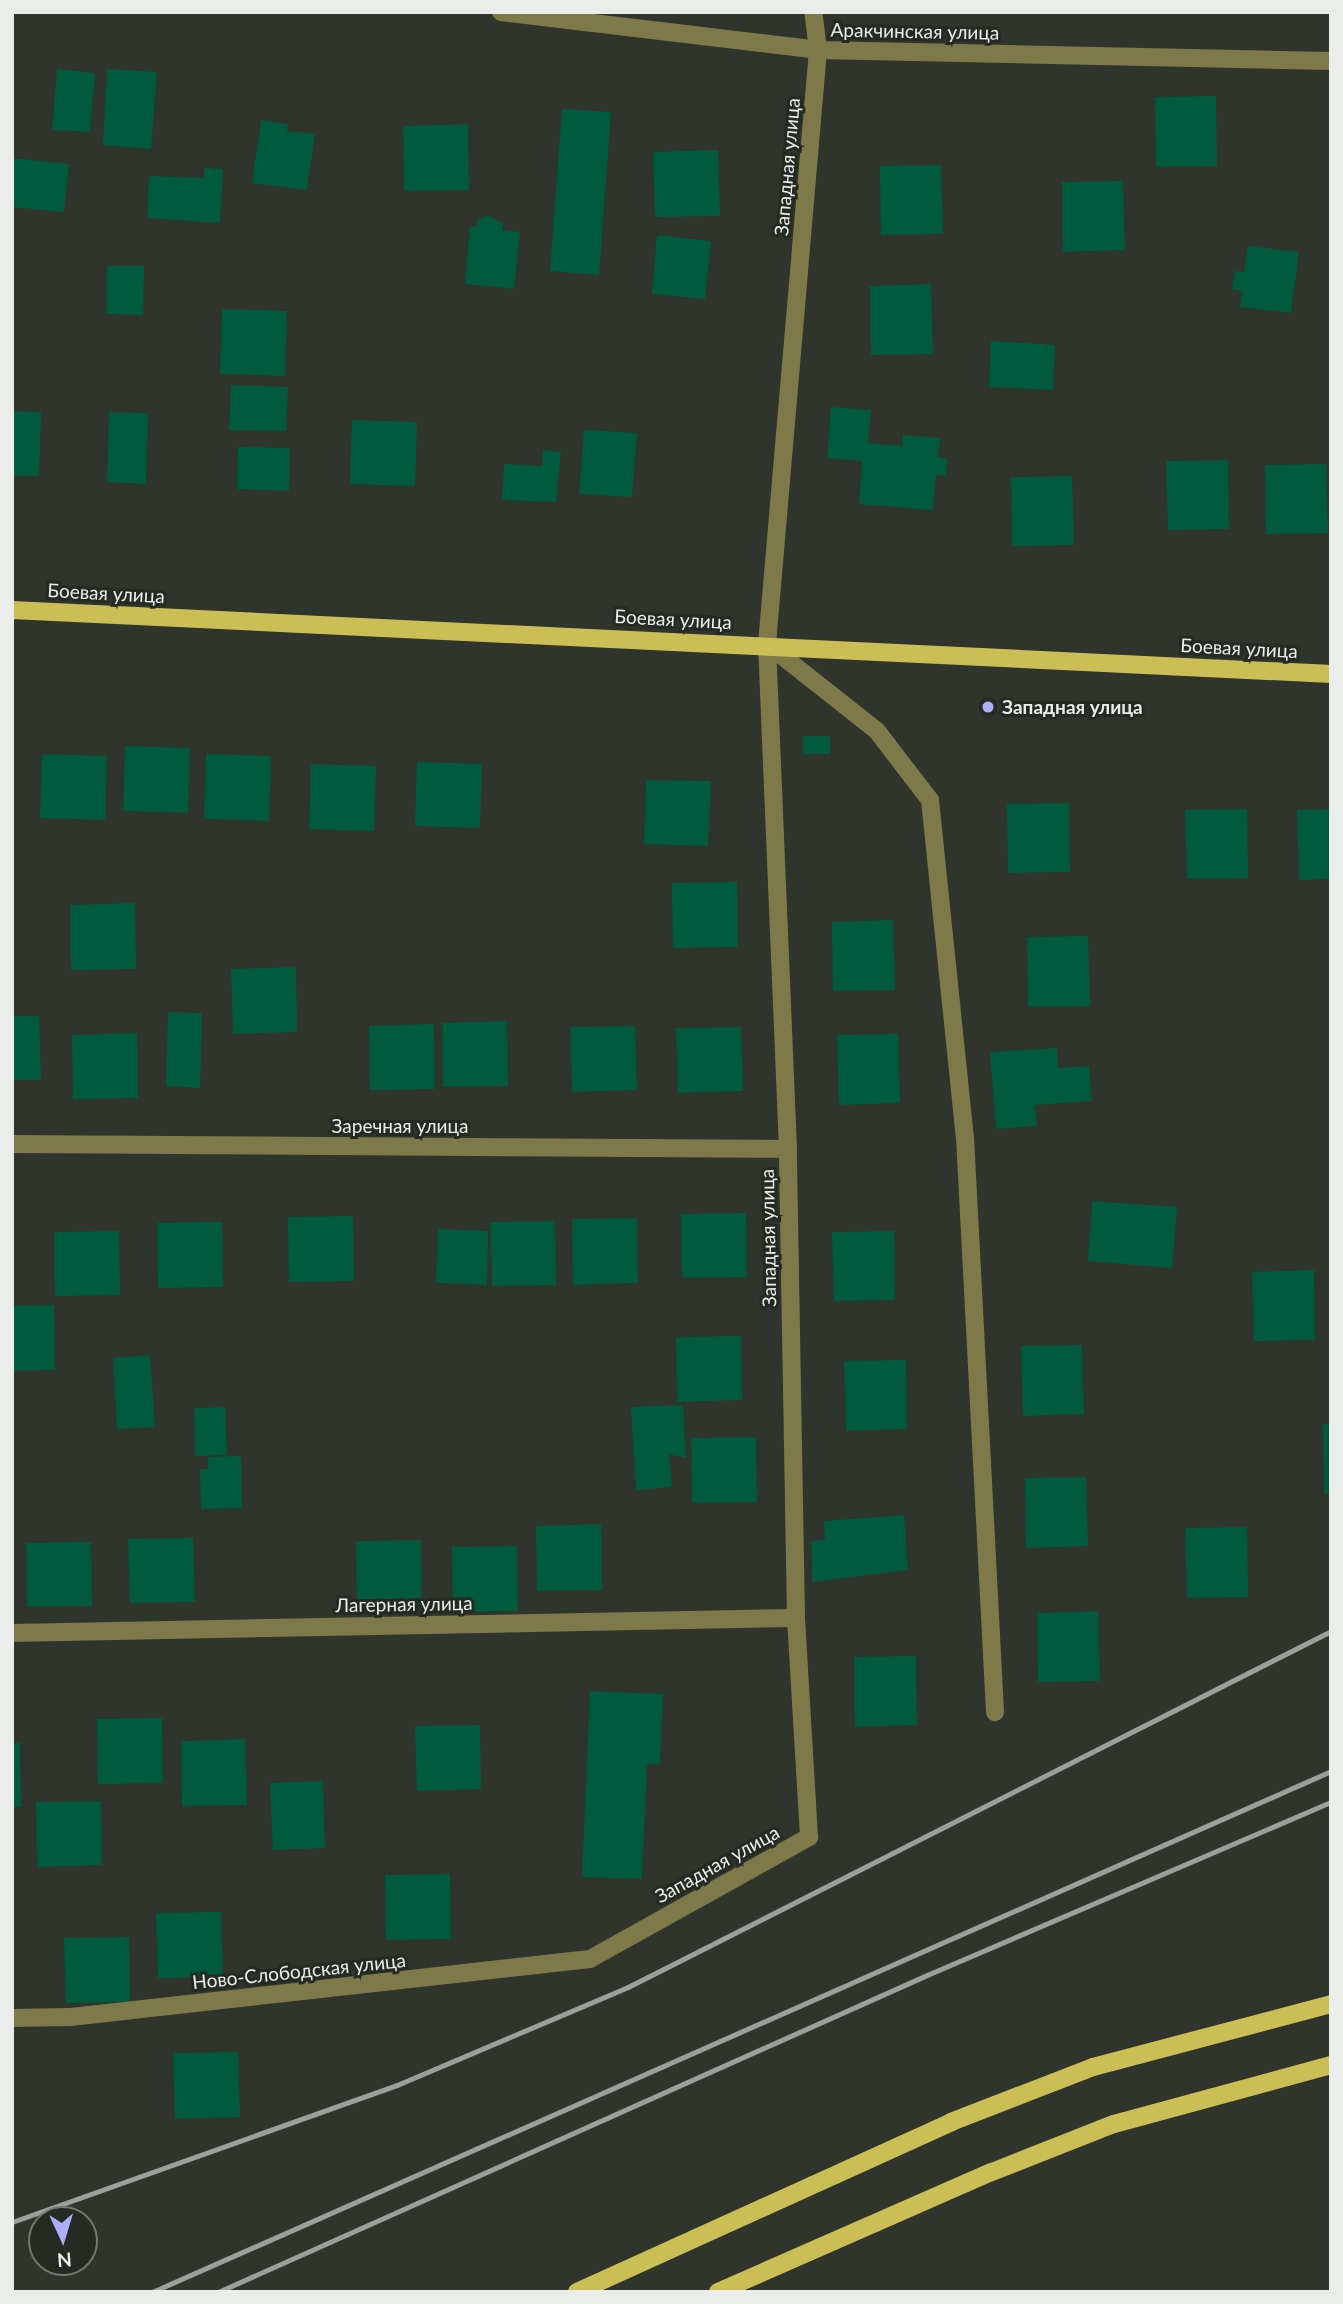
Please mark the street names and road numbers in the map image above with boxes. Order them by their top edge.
street label: Аракчинская улица [831,18,999,44]
street label: Западная улица [770,97,804,237]
street label: Боевая улица [47,579,165,607]
street label: Боевая улица [614,605,732,633]
street label: Боевая улица [1180,634,1298,662]
street label: Заречная улица [332,1115,468,1137]
street label: Западная улица [755,1169,781,1307]
street label: Лагерная улица [335,1591,473,1617]
street label: Западная улица [651,1820,783,1908]
street label: Ново-Слободская улица [191,1948,407,1994]

